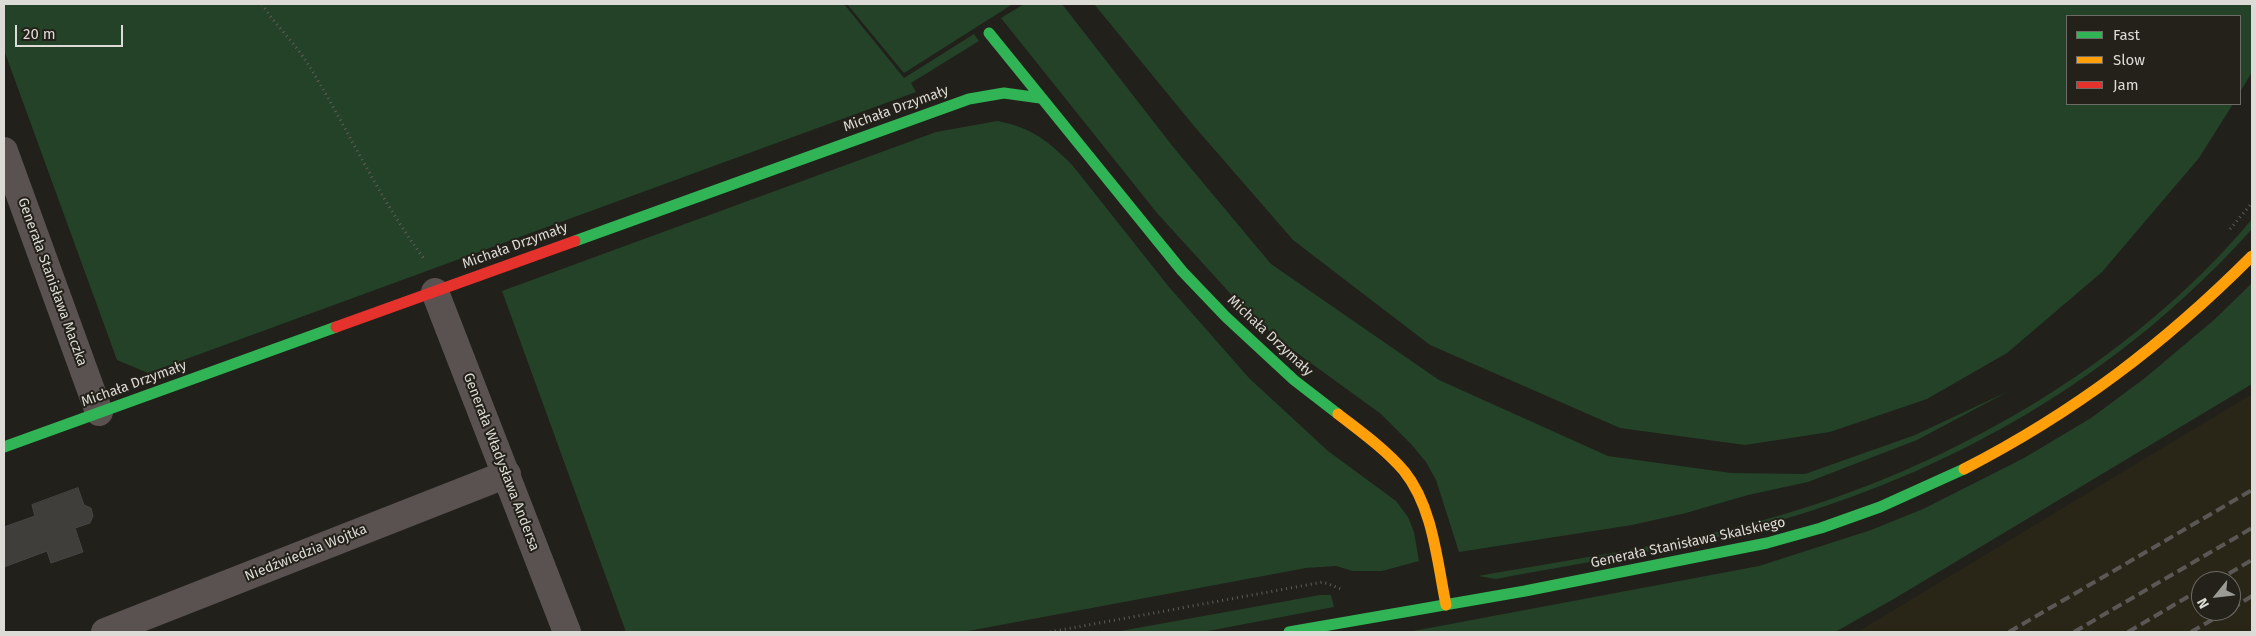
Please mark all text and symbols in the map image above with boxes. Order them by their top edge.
scale bar [18,15,125,47]
legend [2066,15,2241,105]
text: 20 m [23,25,56,43]
text: Fast [2113,26,2140,44]
text: Slow [2113,51,2145,69]
text: Jam [2113,76,2139,94]
street label: Michała Drzymały [841,82,951,136]
street label: Generała Stanisława Maczka [14,196,90,368]
street label: Michała Drzymały [460,219,570,273]
street label: Michała Drzymały [1224,292,1316,380]
street label: Michała Drzymały [79,357,189,411]
street label: Generała Władysława Andersa [459,370,543,554]
street label: Generała Stanisława Skalskiego [1589,514,1787,572]
street label: Niedźwiedzia Wojtka [243,521,369,585]
north arrow [2191,571,2241,621]
text: N [2194,595,2213,611]

